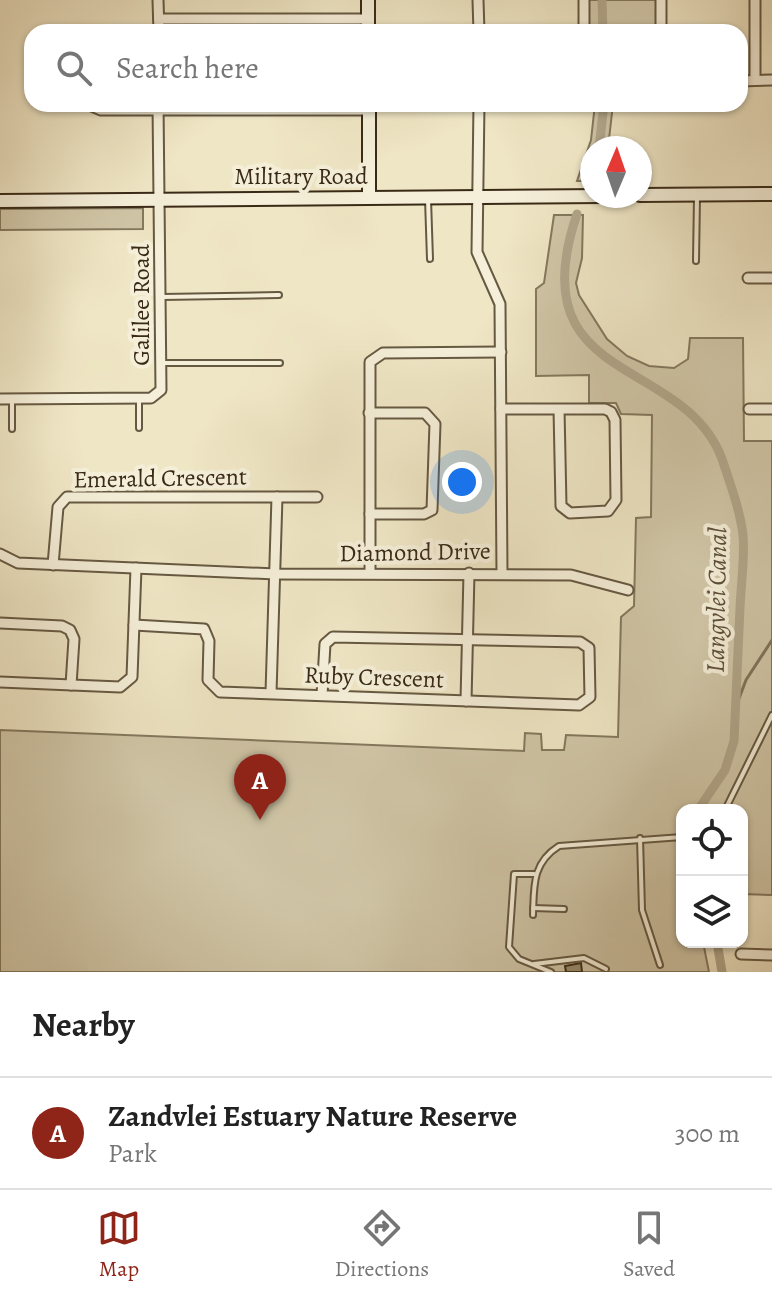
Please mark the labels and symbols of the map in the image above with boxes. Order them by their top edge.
north arrow [580,136,652,208]
street label: Military Road [234,160,368,192]
street label: Galilee Road [125,244,157,366]
street label: Emerald Crescent [73,460,247,496]
your location [442,462,482,502]
water label: Langvlei Canal [698,526,735,673]
street label: Diamond Drive [339,535,491,569]
street label: Ruby Crescent [304,659,444,695]
pin: A [234,754,286,820]

